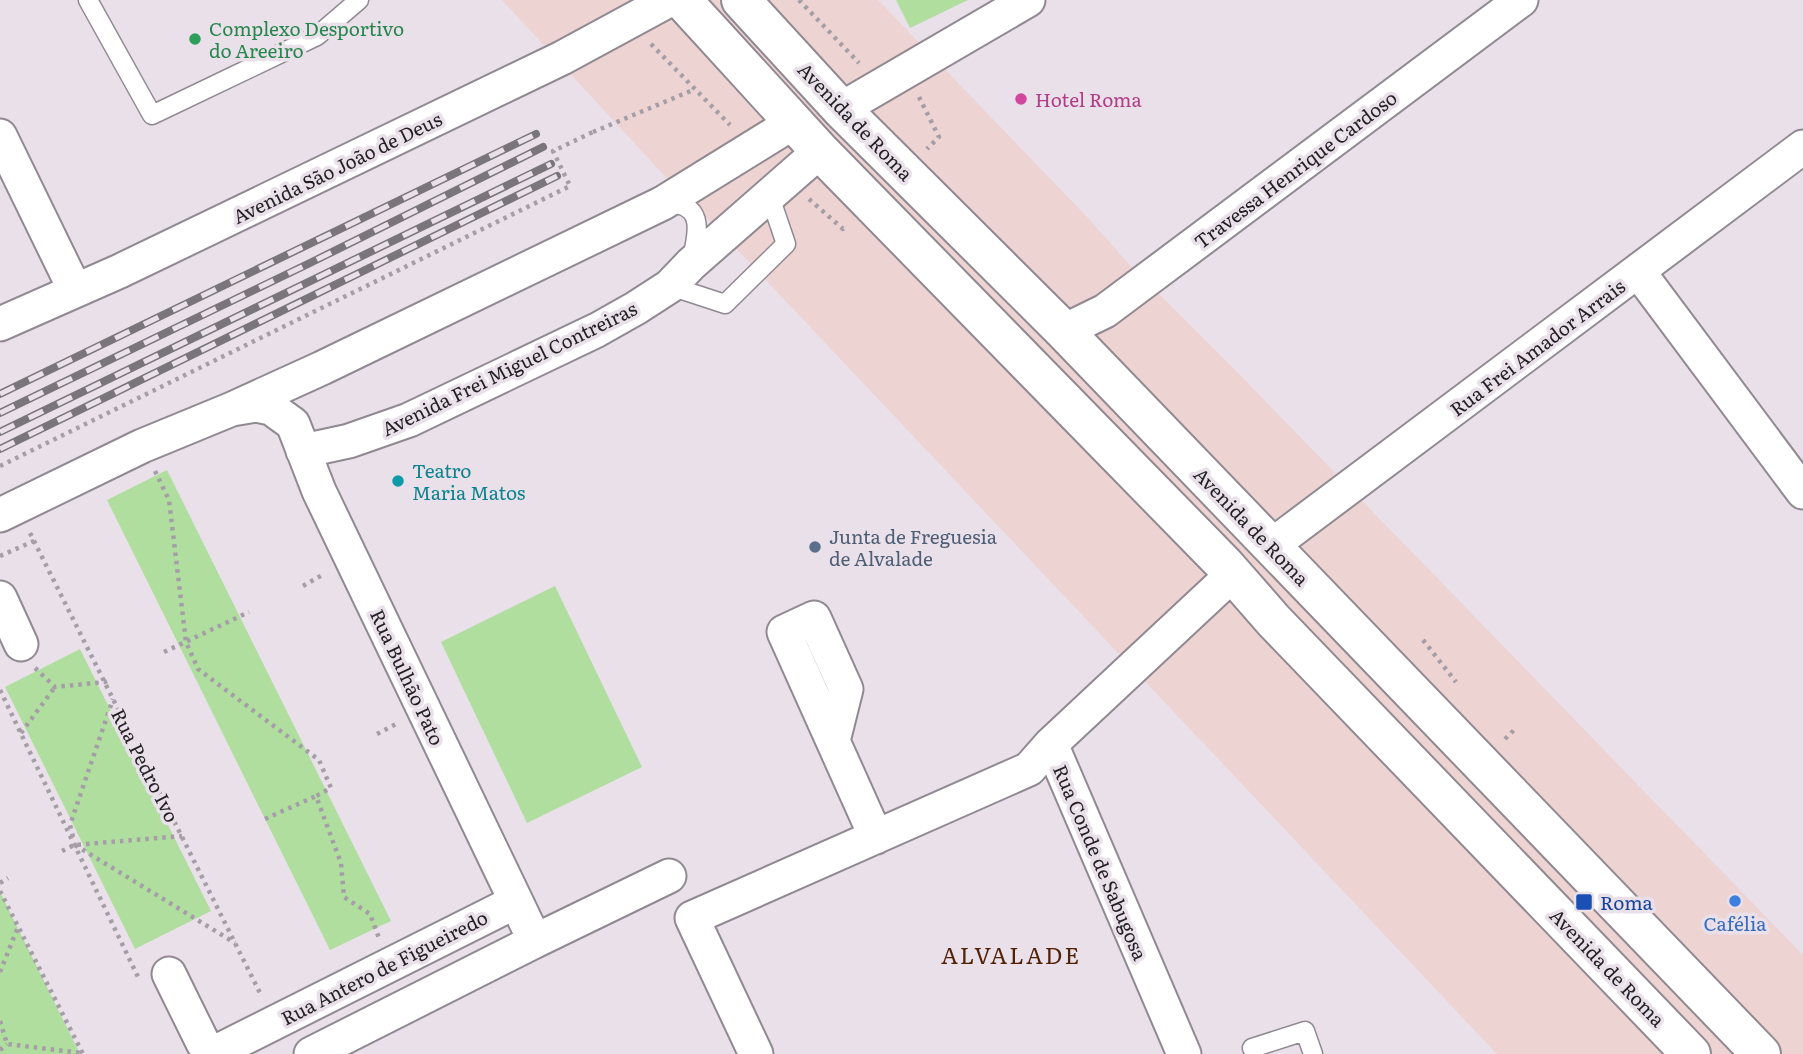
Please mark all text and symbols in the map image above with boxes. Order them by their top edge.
place label: Complexo Desportivo do Areeiro [209,14,404,64]
marker: Complexo Desportivo do Areeiro [187,31,203,47]
street label: Avenida de Roma [792,55,920,187]
street label: Travessa Henrique Cardoso [1188,83,1402,255]
place label: Hotel Roma [1035,85,1143,113]
marker: Hotel Roma [1013,91,1029,107]
street label: Avenida São João de Deus [228,104,447,230]
street label: Rua Frei Amador Arrais [1443,271,1631,422]
street label: Avenida Frei Miguel Contreiras [377,294,642,442]
place label: Teatro Maria Matos [412,456,526,506]
street label: Avenida de Roma [1188,460,1316,592]
marker: Teatro Maria Matos [390,473,406,489]
place label: Junta de Freguesia de Alvalade [829,522,998,572]
marker: Junta de Freguesia de Alvalade [807,539,823,555]
street label: Rua Bulhão Pato [364,604,452,750]
street label: Rua Pedro Ivo [105,703,187,827]
street label: Rua Conde de Sabugosa [1047,760,1155,965]
place label: Roma [1600,888,1654,916]
marker: Roma [1574,892,1594,912]
marker: Cafélia [1727,893,1743,909]
street label: Avenida de Roma [1544,901,1672,1033]
street label: Rua Antero de Figueiredo [276,903,492,1031]
place label: Cafélia [1703,909,1767,937]
district label: ALVALADE [941,937,1081,971]

